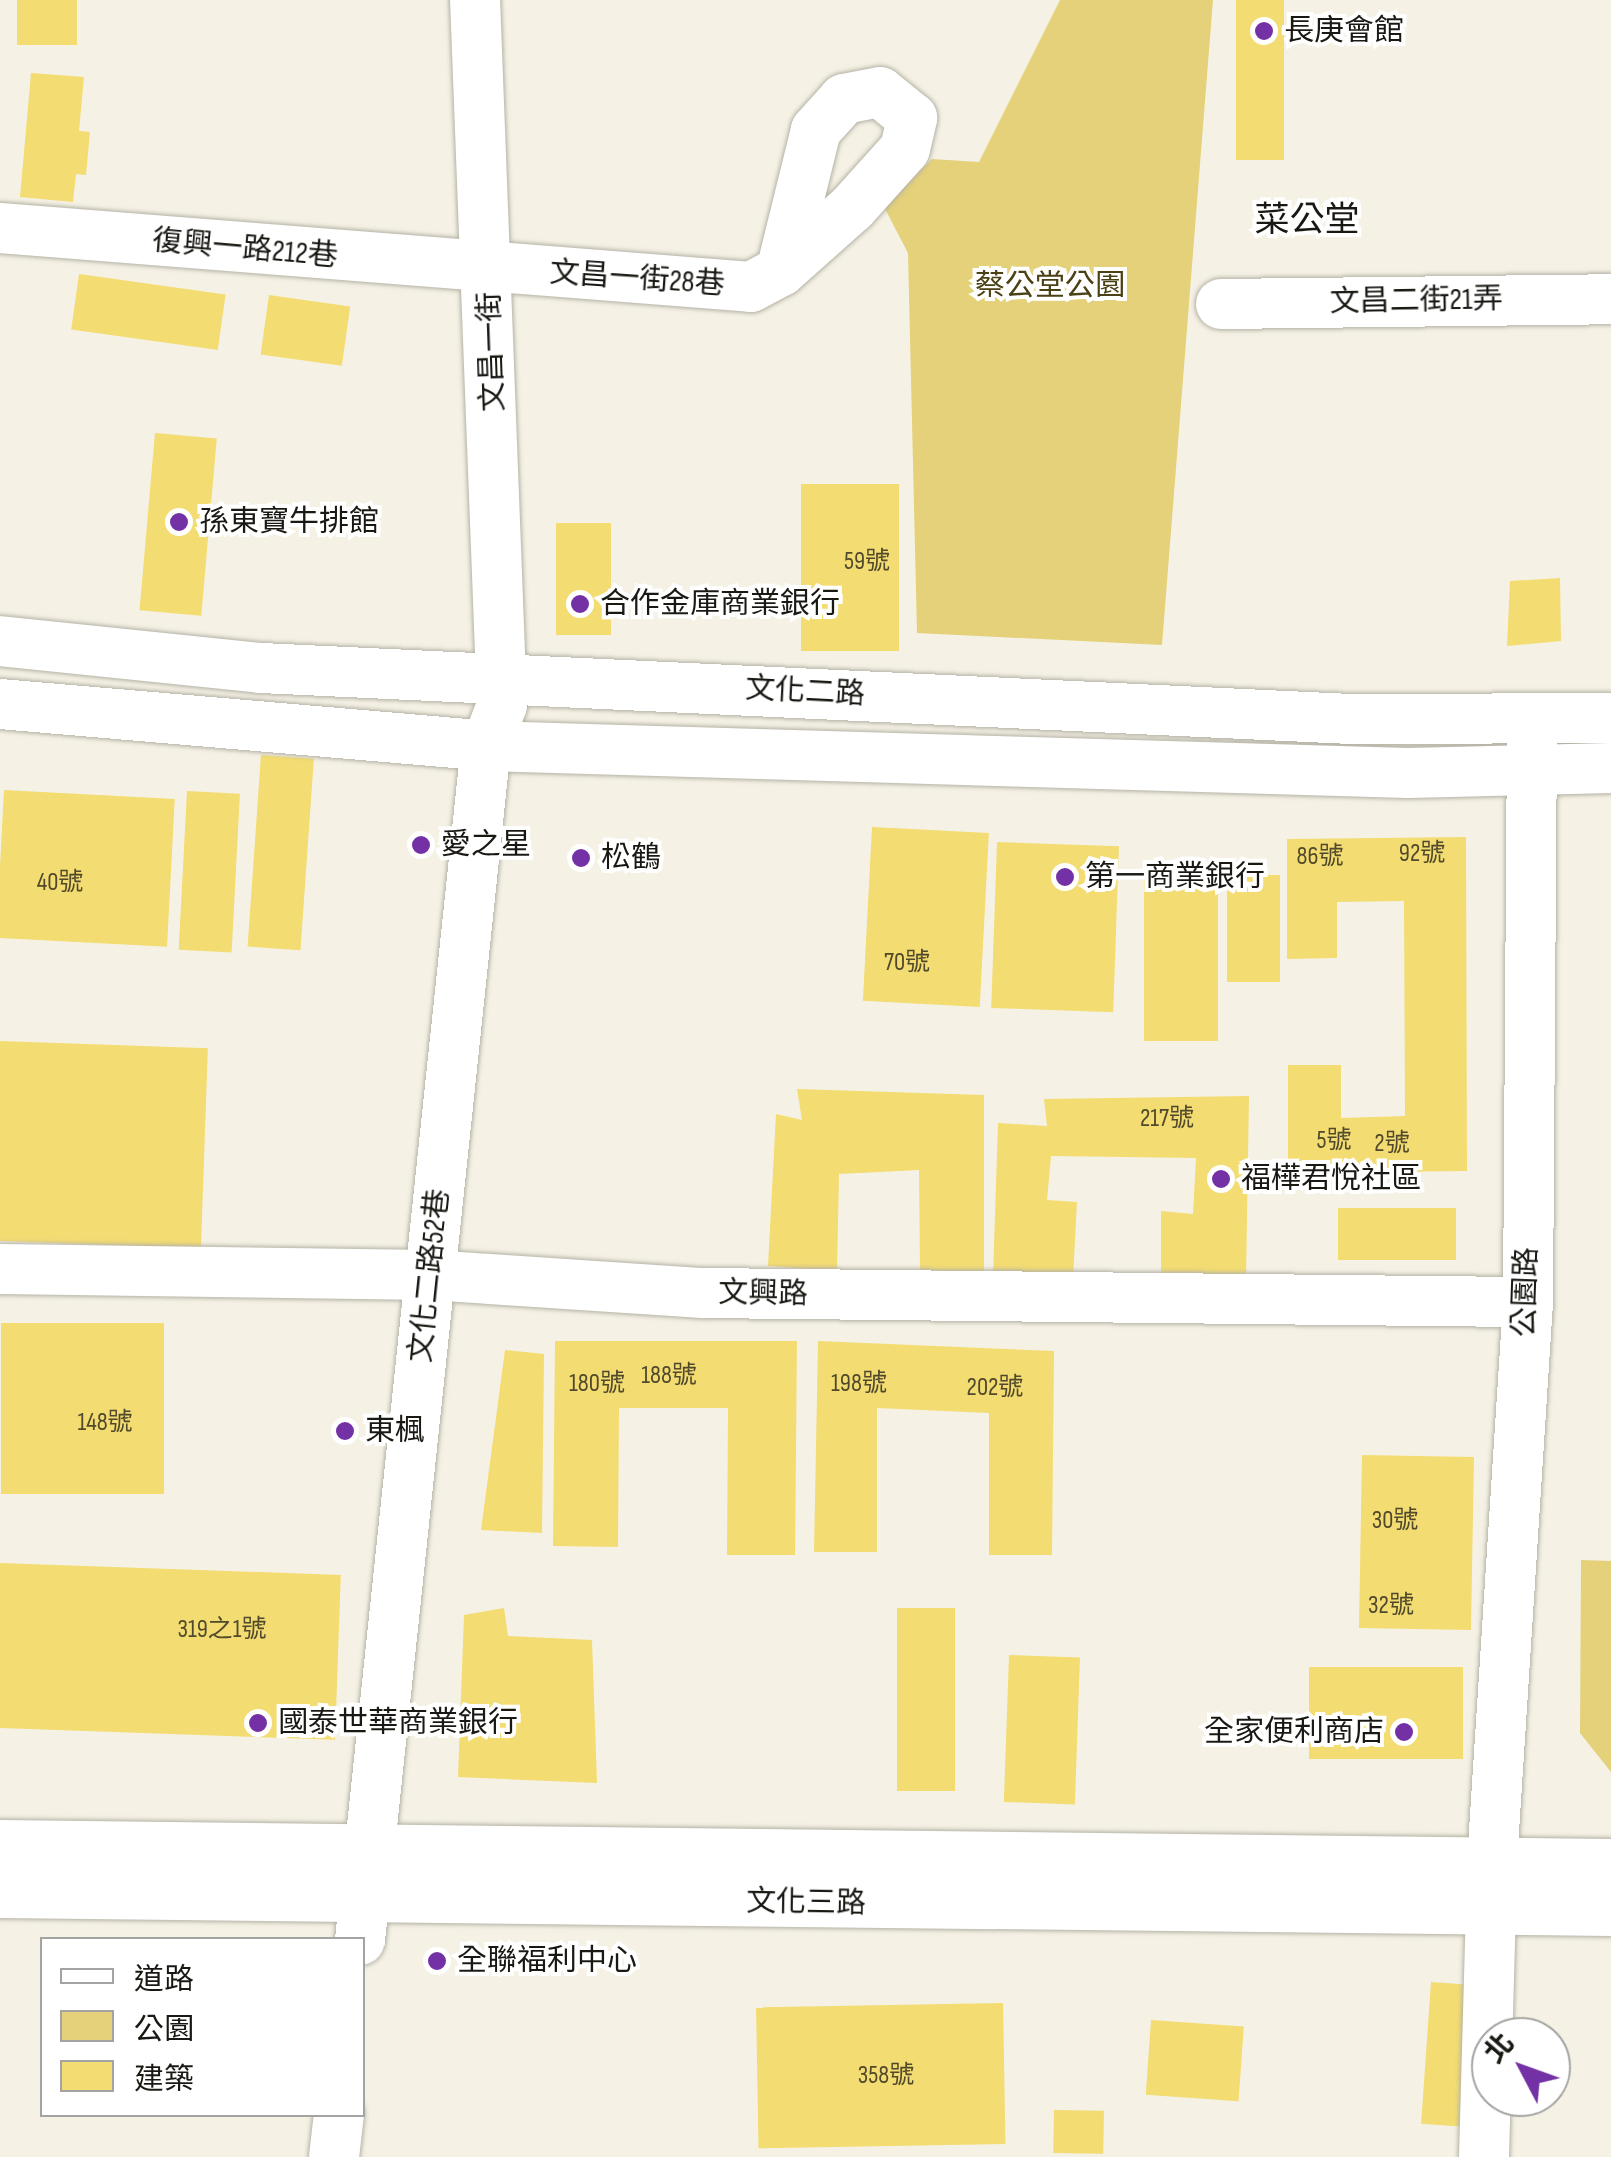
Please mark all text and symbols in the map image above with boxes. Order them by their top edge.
place label: 長庚會館 [1284,13,1404,49]
marker: 長庚會館 [1253,20,1275,42]
district label: 菜公堂 [1255,200,1359,242]
street label: 復興一路212巷 [151,223,339,275]
street label: 文昌一街28巷 [548,255,726,303]
park label: 蔡公堂公園 [975,268,1125,304]
street label: 文昌二街21弄 [1329,281,1503,321]
street label: 文昌一街 [472,291,512,413]
place label: 孫東寶牛排館 [199,504,379,540]
marker: 孫東寶牛排館 [168,511,190,533]
house number: 59號 [844,547,890,577]
place label: 合作金庫商業銀行 [600,586,840,622]
marker: 合作金庫商業銀行 [569,593,591,615]
street label: 文化二路 [744,671,866,713]
place label: 愛之星 [441,827,531,863]
marker: 愛之星 [410,834,432,856]
house number: 92號 [1399,839,1445,869]
place label: 松鶴 [601,840,661,876]
house number: 86號 [1297,842,1343,872]
marker: 松鶴 [570,847,592,869]
place label: 第一商業銀行 [1085,859,1265,895]
marker: 第一商業銀行 [1054,866,1076,888]
house number: 40號 [37,868,83,898]
house number: 70號 [884,948,930,978]
house number: 217號 [1140,1104,1194,1134]
house number: 5號 [1316,1126,1352,1156]
house number: 2號 [1374,1129,1410,1159]
place label: 福樺君悅社區 [1241,1161,1421,1197]
marker: 福樺君悅社區 [1210,1168,1232,1190]
street label: 文化二路52巷 [403,1187,457,1365]
street label: 公園路 [1506,1246,1546,1338]
street label: 文興路 [718,1275,808,1313]
house number: 188號 [641,1361,697,1391]
house number: 180號 [569,1369,625,1399]
house number: 198號 [831,1369,887,1399]
house number: 202號 [967,1373,1023,1403]
house number: 148號 [77,1408,133,1438]
place label: 東楓 [365,1413,425,1449]
marker: 東楓 [334,1420,356,1442]
house number: 30號 [1372,1506,1418,1536]
house number: 32號 [1368,1591,1414,1621]
house number: 319之1號 [177,1615,267,1645]
place label: 國泰世華商業銀行 [278,1705,518,1741]
marker: 國泰世華商業銀行 [247,1712,269,1734]
place label: 全家便利商店 [1204,1714,1384,1750]
marker: 全家便利商店 [1393,1721,1415,1743]
street label: 文化三路 [746,1884,866,1922]
legend [40,1937,365,2117]
place label: 全聯福利中心 [457,1943,637,1979]
marker: 全聯福利中心 [426,1950,448,1972]
text: 道路 [134,1962,194,1998]
text: 公園 [134,2012,194,2048]
north arrow [1471,2017,1571,2117]
text: 北 [1478,2027,1521,2070]
house number: 358號 [858,2061,914,2091]
text: 建築 [134,2062,194,2098]

